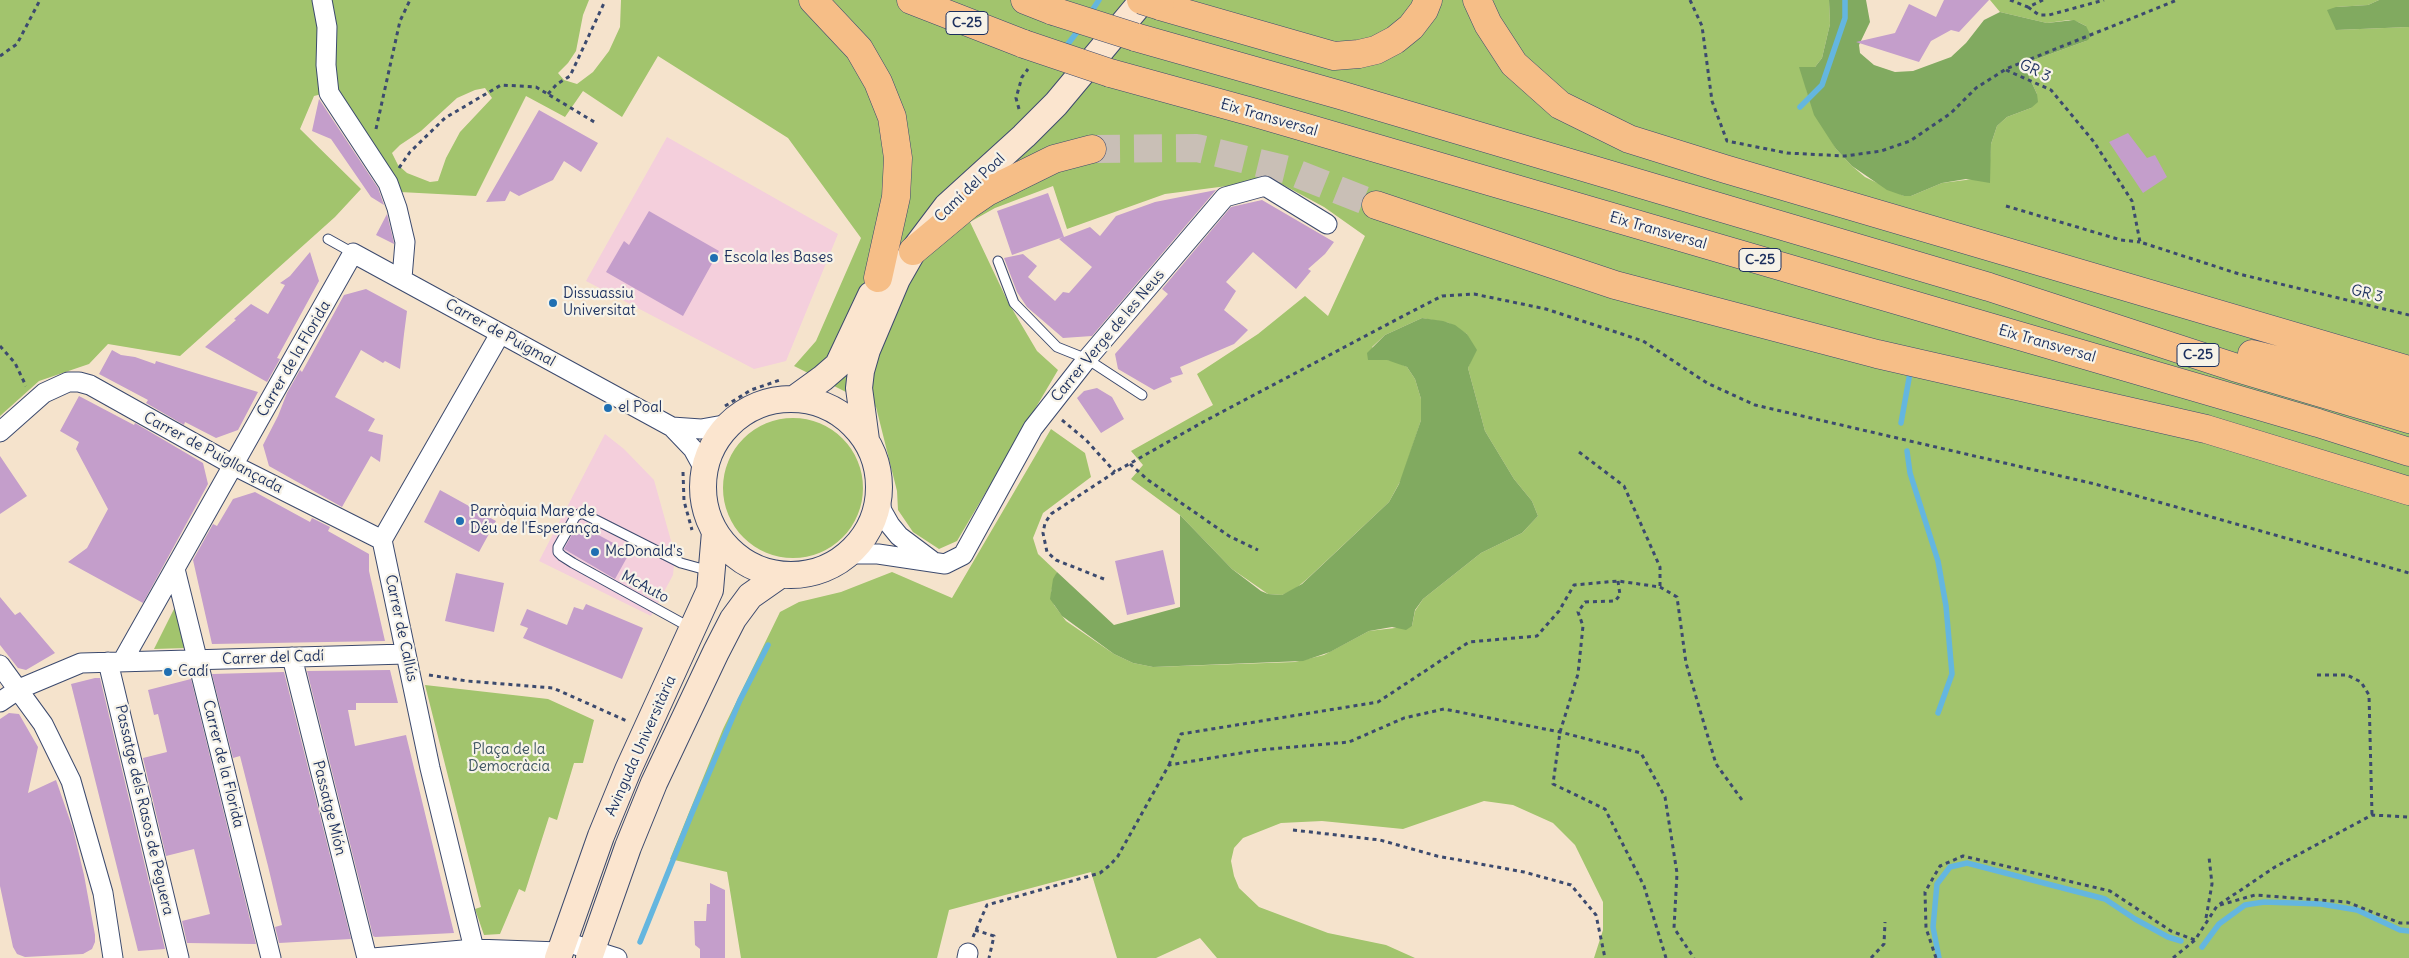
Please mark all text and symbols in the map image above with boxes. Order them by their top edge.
road number: C-25 [946,12,988,34]
street label: GR 3 [2016,56,2054,86]
street label: Eix Transversal [1218,96,1320,140]
street label: Camí del Poal [931,150,1009,226]
street label: Eix Transversal [1607,209,1709,253]
road number: C-25 [1739,248,1781,272]
place label: Escola les Bases [724,249,833,267]
marker: Escola les Bases [708,252,720,264]
street label: Carrer Verge de les Neus [1047,266,1169,406]
street label: GR 3 [2349,281,2385,307]
place label: Dissuassiu Universitat [563,285,635,320]
street label: Carrer de Puigmal [442,295,558,371]
marker: Dissuassiu Universitat [547,297,559,309]
street label: Carrer de la Florida [253,298,335,420]
street label: Eix Transversal [1996,322,2098,366]
road number: C-25 [2177,344,2219,366]
place label: el Poal [618,399,662,417]
marker: el Poal [602,402,614,414]
street label: Carrer de Puigllançada [140,409,286,497]
place label: Parròquia Mare de Déu de l'Esperança [470,503,599,538]
marker: Parròquia Mare de Déu de l'Esperança [454,515,466,527]
place label: McDonald's [605,543,683,561]
marker: McDonald's [589,546,601,558]
street label: McAuto [618,567,672,607]
street label: Carrer de Callús [381,573,421,683]
street label: Carrer del Cadí [222,647,324,669]
place label: Cadí [178,663,208,681]
marker: Cadí [162,666,174,678]
street label: Avinguda Universitària [602,673,680,819]
street label: Carrer de la Florida [198,698,248,830]
street label: Passatge dels Rasos de Peguera [111,703,177,917]
park label: Plaça de la Democràcia [468,741,550,776]
street label: Passatge Mión [309,759,349,857]

